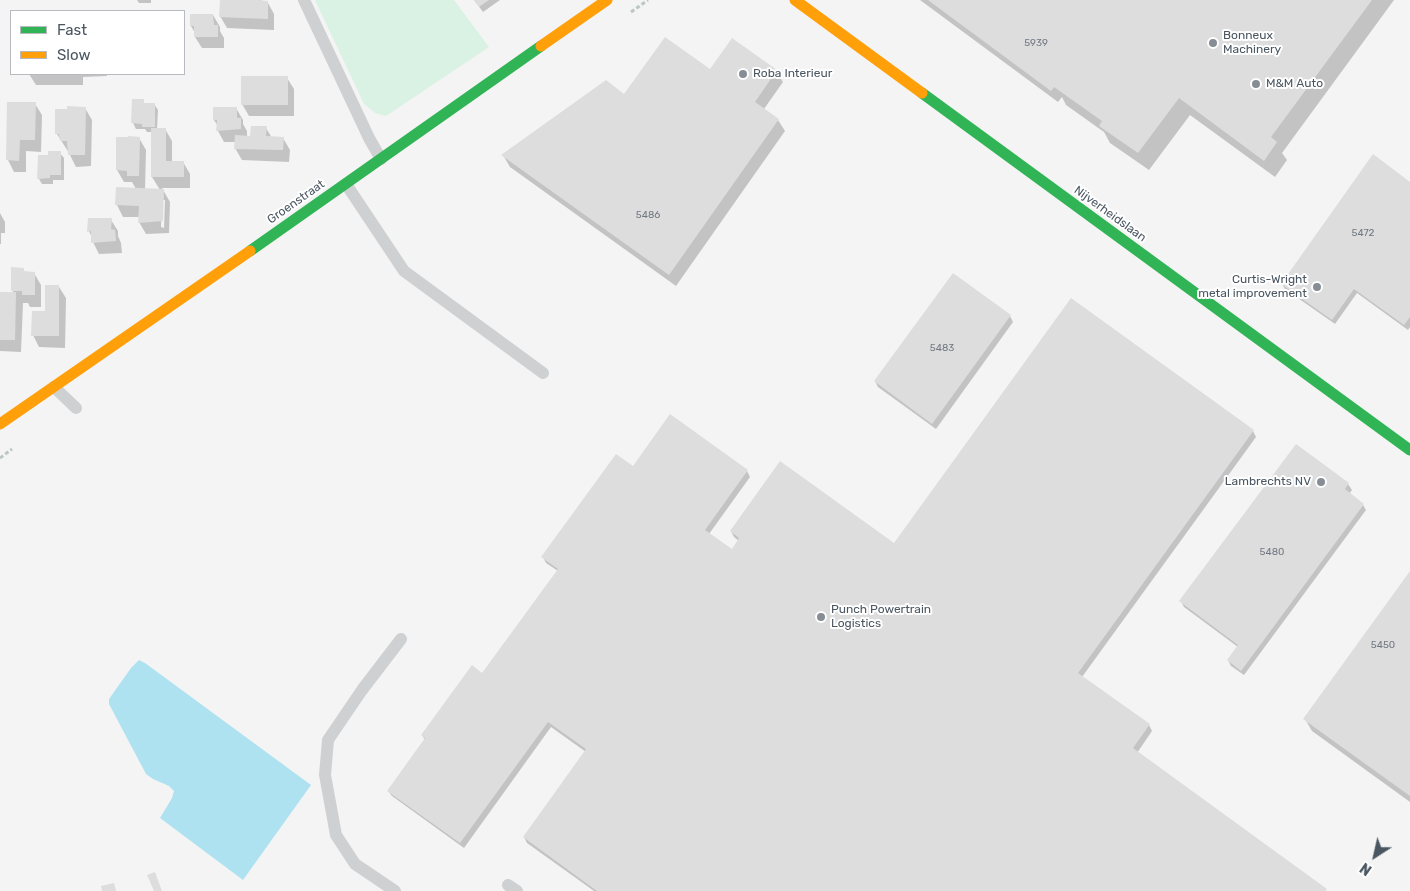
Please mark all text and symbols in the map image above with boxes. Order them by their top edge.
legend [10,10,185,75]
text: Fast [57,21,87,39]
place label: Bonneux Machinery [1223,29,1281,57]
house number: 5939 [1024,37,1048,49]
marker: Bonneux Machinery [1207,37,1219,49]
text: Slow [57,46,90,64]
place label: Roba Interieur [753,67,832,81]
marker: Roba Interieur [737,68,749,80]
place label: M&M Auto [1266,77,1323,91]
marker: M&M Auto [1250,78,1262,90]
street label: Groenstraat [265,177,327,227]
street label: Nijverheidslaan [1071,183,1149,245]
house number: 5486 [636,209,660,221]
house number: 5472 [1352,227,1374,239]
place label: Curtis-Wright metal improvement [1198,273,1307,301]
marker: Curtis-Wright metal improvement [1311,281,1323,293]
house number: 5483 [930,342,954,354]
place label: Lambrechts NV [1225,475,1311,489]
marker: Lambrechts NV [1315,476,1327,488]
house number: 5480 [1260,546,1284,558]
place label: Punch Powertrain Logistics [831,603,931,631]
marker: Punch Powertrain Logistics [815,611,827,623]
house number: 5450 [1371,639,1395,651]
north arrow [1350,831,1400,881]
text: N [1357,859,1375,879]

